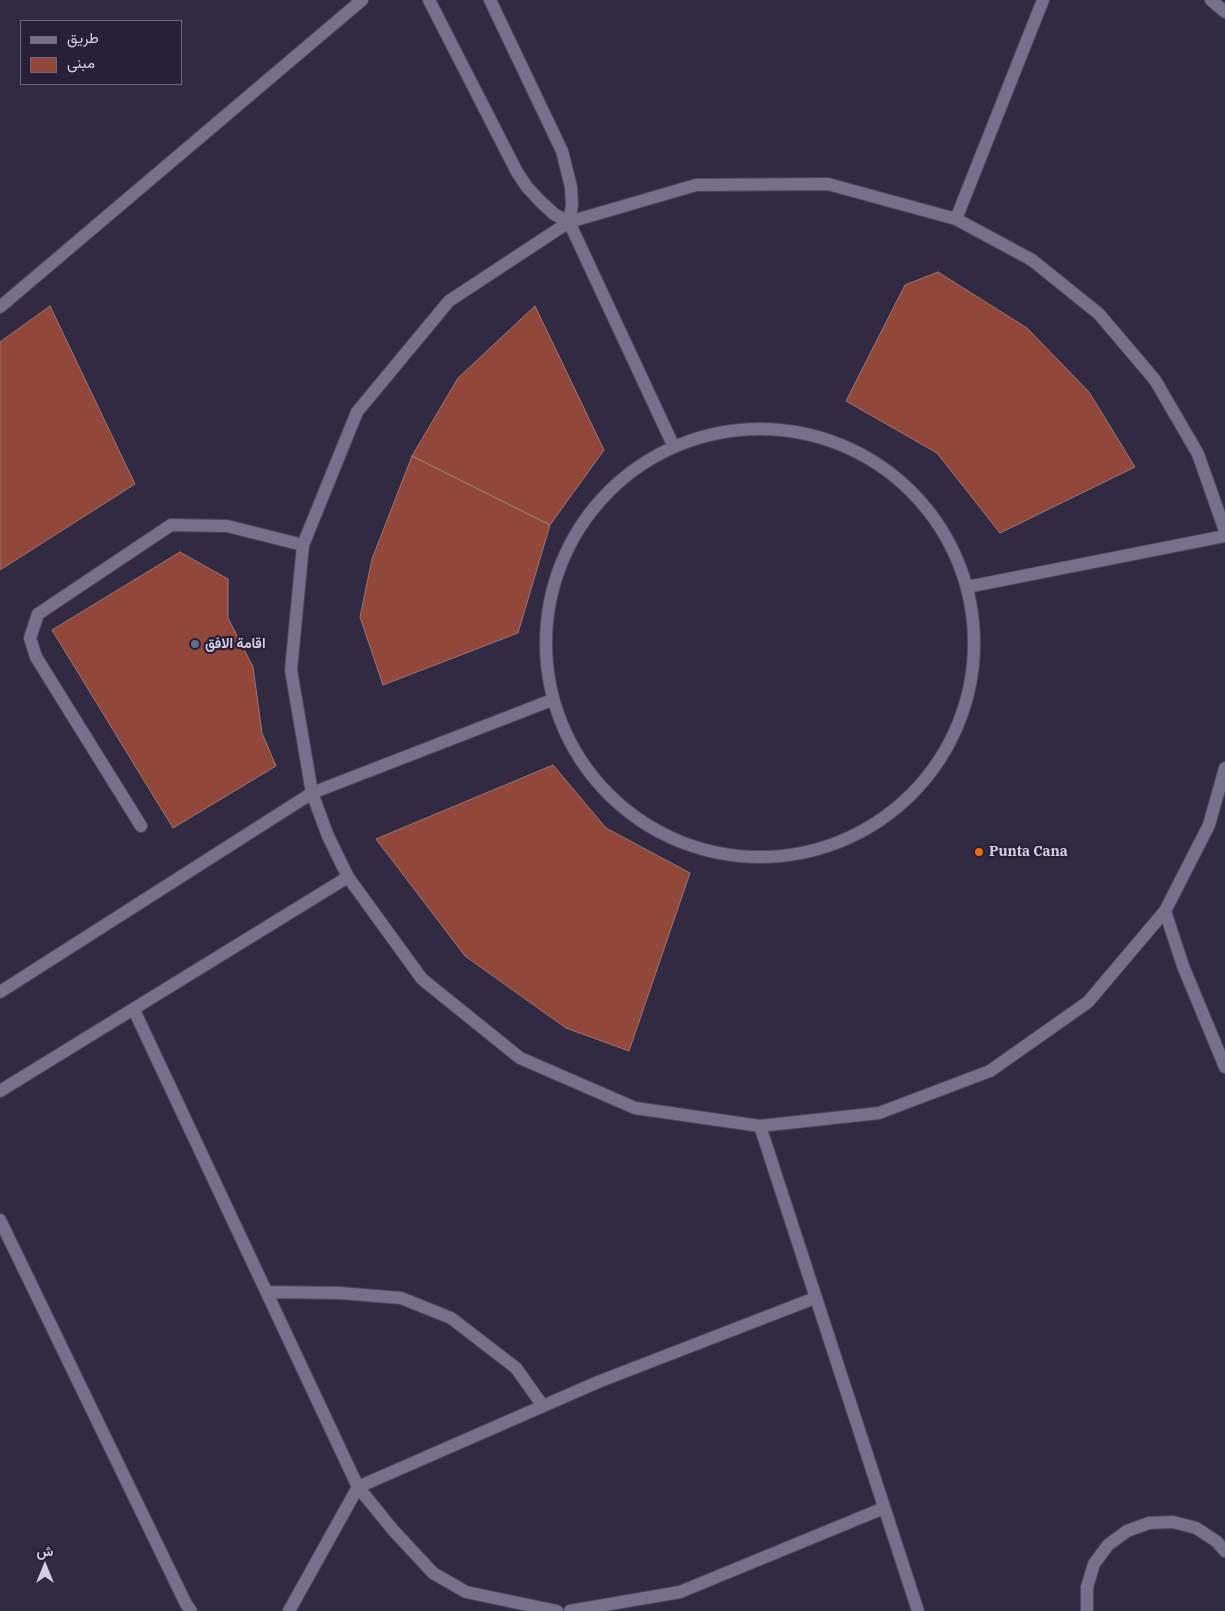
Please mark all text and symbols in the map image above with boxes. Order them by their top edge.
legend [20,20,182,85]
text: طريق [67,28,99,47]
text: مبنى [67,53,95,72]
place label: اقامة الافق [205,636,266,652]
marker: اقامة الافق [189,638,201,650]
place label: Punta Cana [989,844,1068,860]
marker: Punta Cana [973,846,985,858]
north arrow [20,1541,70,1591]
text: ش [37,1542,53,1560]

